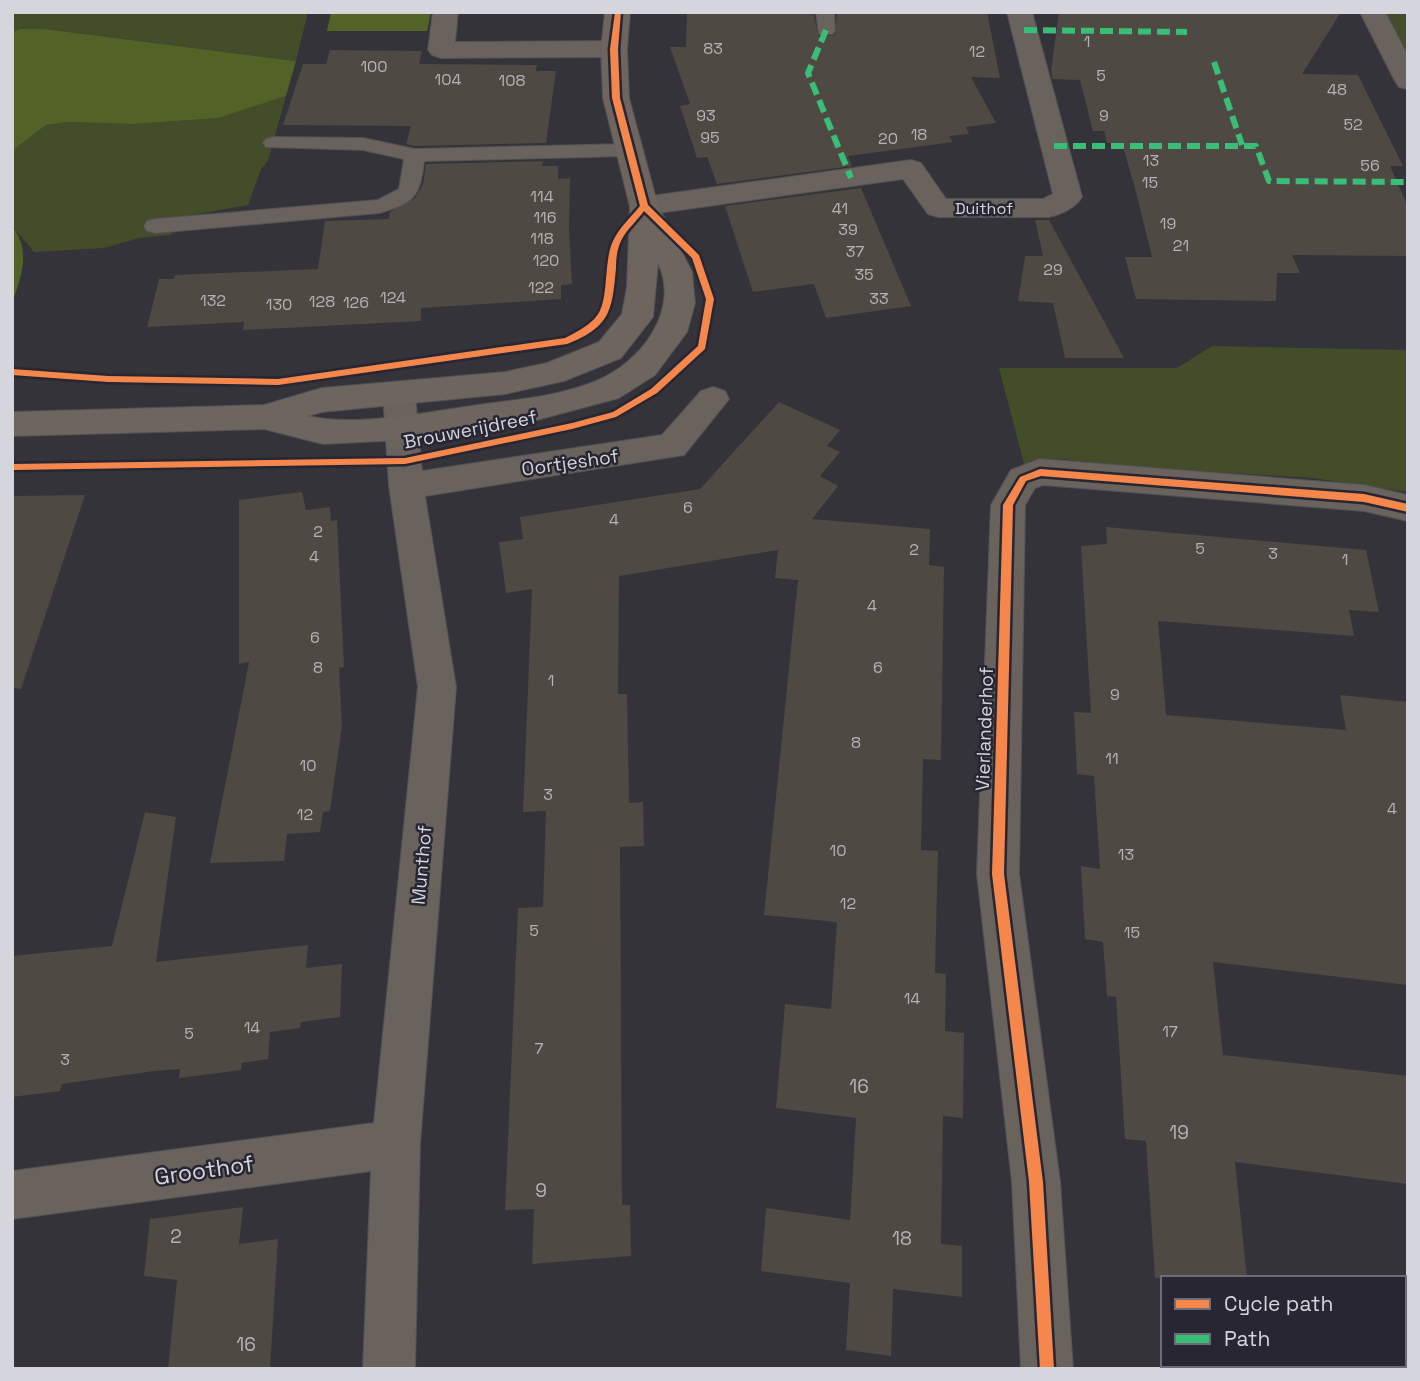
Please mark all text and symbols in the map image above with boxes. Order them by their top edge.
house number: 1 [1084,31,1090,52]
house number: 83 [703,38,723,59]
house number: 12 [969,41,985,62]
house number: 100 [360,56,388,77]
house number: 5 [1096,65,1106,86]
house number: 104 [435,69,461,90]
house number: 108 [499,70,525,91]
house number: 48 [1327,79,1347,100]
house number: 93 [696,105,716,126]
house number: 9 [1099,105,1109,126]
house number: 52 [1343,114,1363,135]
house number: 18 [911,124,927,145]
house number: 95 [700,127,720,148]
house number: 20 [878,128,898,149]
house number: 13 [1143,150,1159,171]
house number: 56 [1360,155,1380,176]
house number: 15 [1142,172,1158,193]
house number: 114 [530,186,554,207]
house number: 41 [832,198,848,219]
street label: Duithof [955,198,1013,219]
house number: 116 [533,207,557,228]
house number: 19 [1160,213,1176,234]
house number: 39 [838,219,858,240]
house number: 118 [530,228,554,249]
house number: 21 [1173,235,1189,256]
house number: 37 [846,241,864,262]
house number: 120 [533,250,559,271]
house number: 29 [1043,259,1063,280]
house number: 35 [854,264,874,285]
house number: 122 [528,277,554,298]
house number: 124 [380,287,406,308]
house number: 33 [869,288,889,309]
house number: 132 [200,290,226,311]
house number: 128 [309,291,335,312]
house number: 126 [343,292,369,313]
house number: 130 [266,294,292,315]
street label: Brouwerijdreef [401,404,539,455]
street label: Oortjeshof [520,443,620,482]
house number: 6 [683,497,693,518]
house number: 4 [609,509,619,530]
house number: 2 [313,521,323,542]
house number: 5 [1195,538,1205,559]
house number: 2 [909,539,919,560]
house number: 3 [1268,543,1278,564]
house number: 4 [309,546,319,567]
house number: 1 [1342,549,1348,570]
house number: 4 [867,595,877,616]
house number: 6 [310,627,320,648]
house number: 8 [313,657,323,678]
house number: 6 [873,657,883,678]
street label: Vierlanderhof [970,667,999,791]
house number: 1 [548,670,554,691]
house number: 9 [1110,684,1120,705]
house number: 8 [851,732,861,753]
house number: 11 [1105,748,1119,769]
house number: 10 [300,755,316,776]
house number: 3 [543,784,553,805]
house number: 4 [1387,798,1397,819]
house number: 12 [297,804,313,825]
street label: Munthof [406,824,437,906]
house number: 10 [830,840,846,861]
house number: 13 [1118,844,1134,865]
house number: 12 [840,893,856,914]
house number: 5 [529,920,539,941]
house number: 15 [1124,922,1140,943]
house number: 14 [904,988,920,1009]
house number: 14 [244,1017,260,1038]
house number: 17 [1162,1021,1178,1042]
house number: 5 [184,1023,194,1044]
house number: 7 [534,1038,544,1059]
house number: 3 [60,1049,70,1070]
house number: 16 [849,1074,869,1099]
house number: 19 [1169,1120,1189,1145]
street label: Groothof [152,1148,256,1192]
house number: 9 [535,1178,547,1203]
house number: 2 [170,1224,182,1249]
house number: 18 [892,1226,912,1251]
legend [1161,1276,1406,1367]
text: Cycle path [1224,1290,1333,1317]
text: Path [1224,1325,1270,1352]
house number: 16 [236,1332,256,1357]

